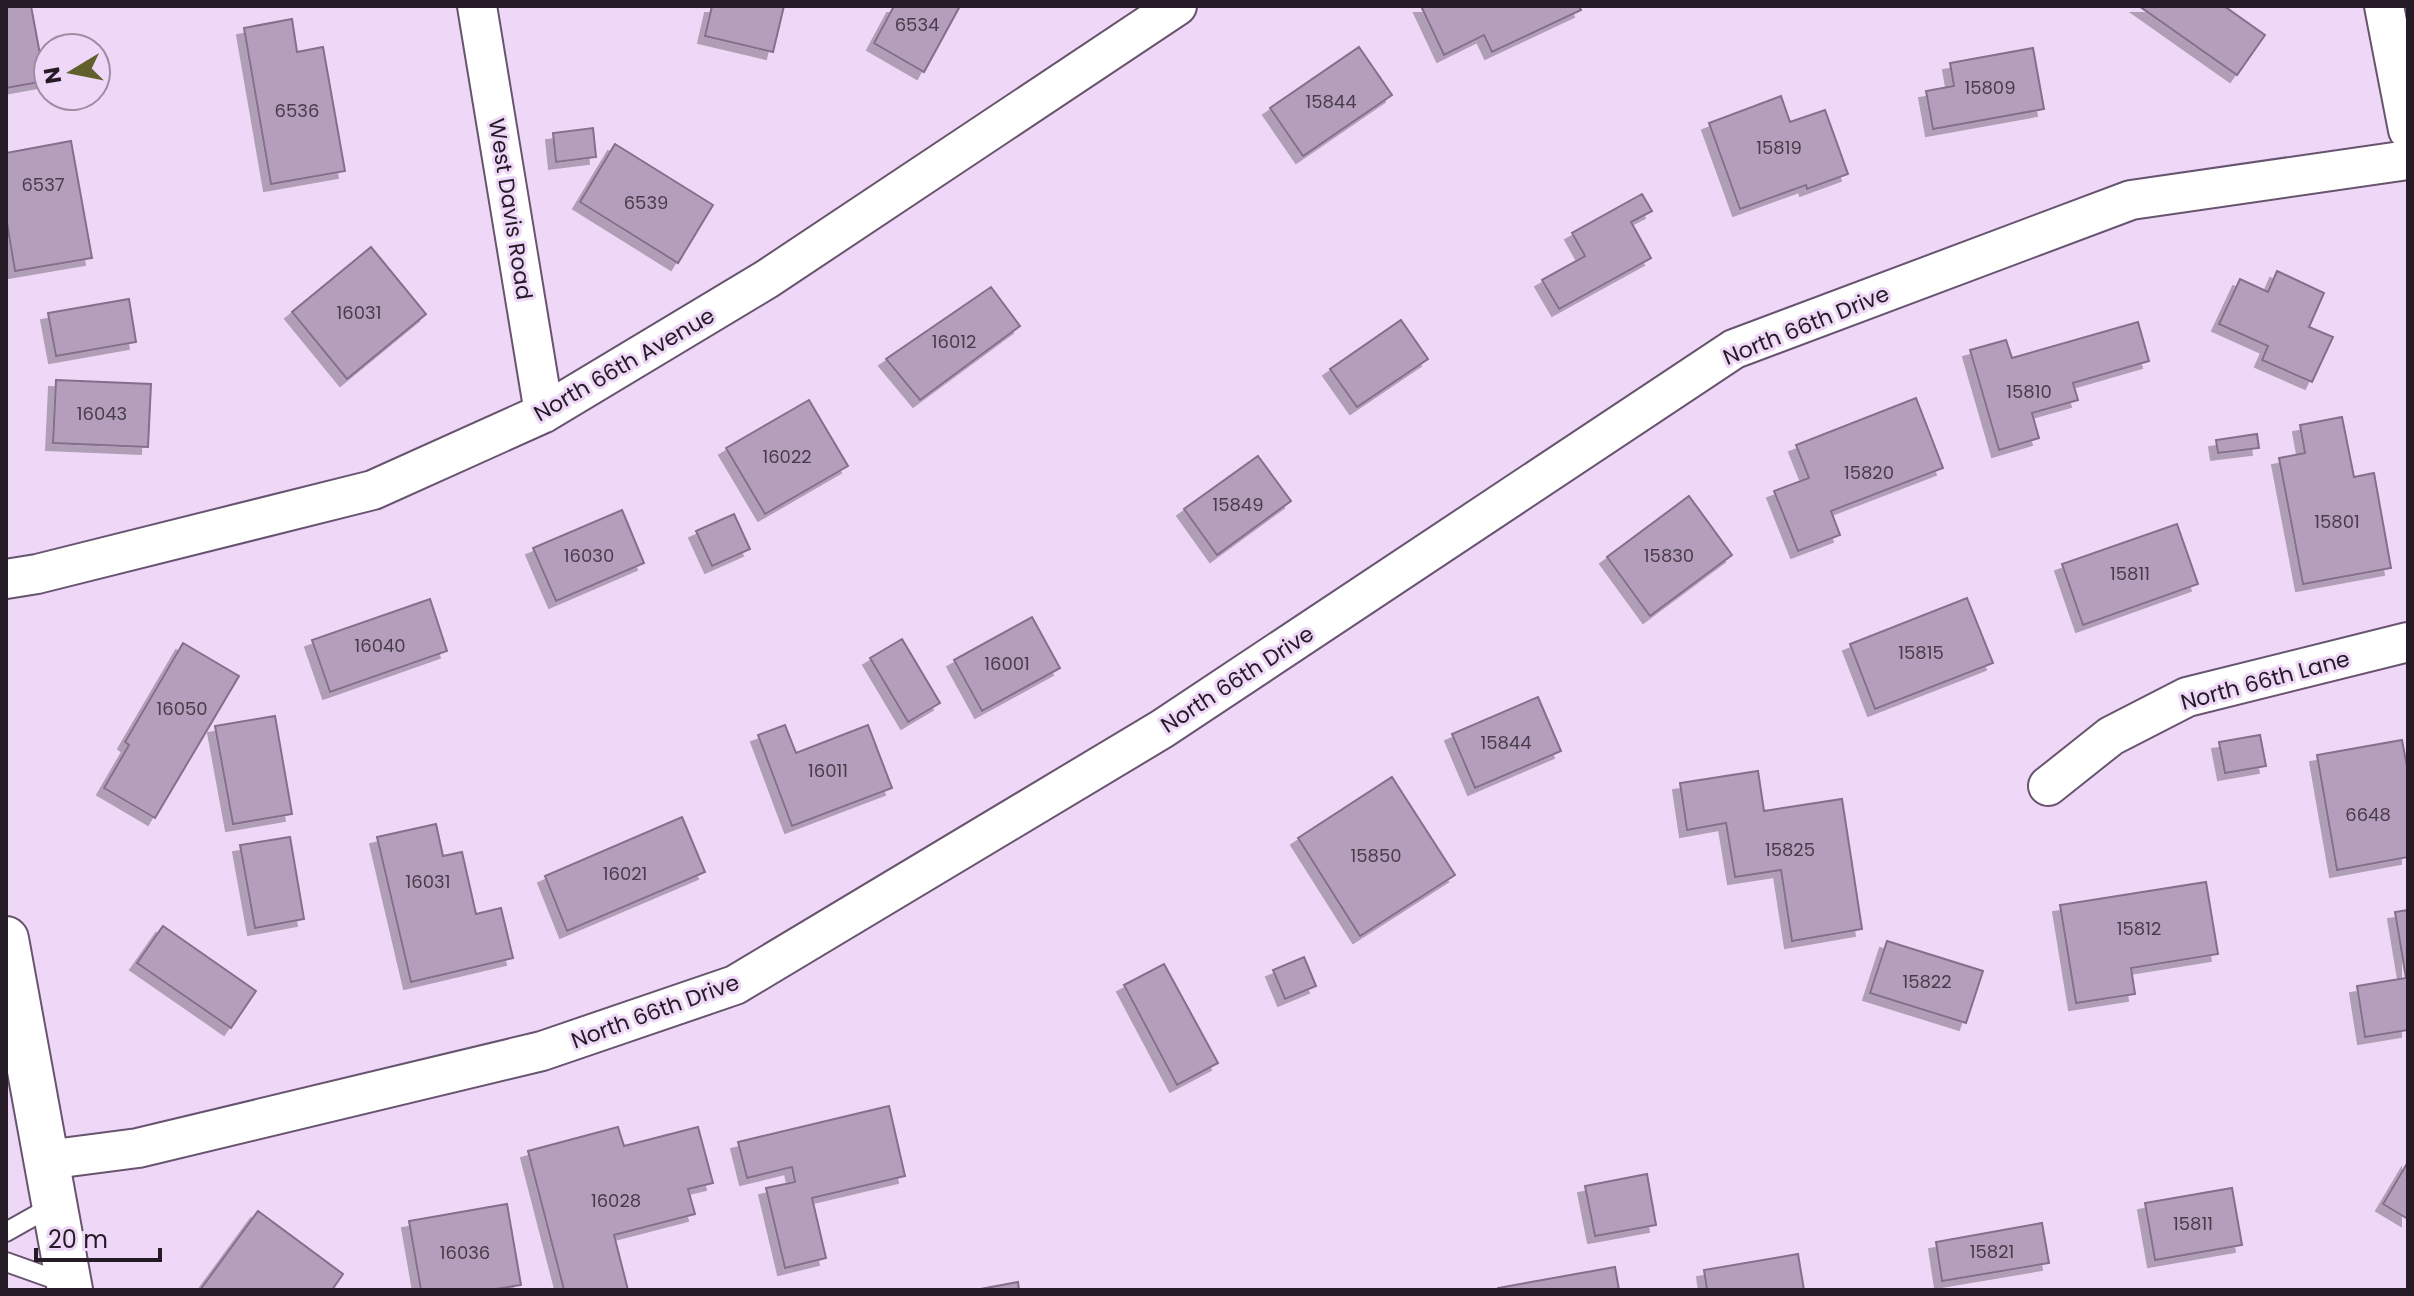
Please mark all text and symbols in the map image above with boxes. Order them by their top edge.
house number: 6534 [895,12,939,37]
north arrow [32,32,112,112]
text: N [36,65,69,86]
house number: 15809 [1964,75,2016,100]
house number: 15844 [1305,89,1357,114]
house number: 6536 [275,98,319,123]
street label: West Davis Road [481,116,540,302]
house number: 15819 [1756,135,1802,160]
house number: 6537 [21,172,65,197]
house number: 6539 [624,190,668,215]
street label: North 66th Drive [1718,278,1894,373]
house number: 16031 [337,300,381,325]
street label: North 66th Avenue [528,300,720,429]
house number: 16012 [932,329,976,354]
house number: 15810 [2006,379,2052,404]
house number: 16043 [77,401,127,426]
house number: 16022 [762,444,812,469]
house number: 15820 [1844,460,1894,485]
house number: 15849 [1212,492,1264,517]
house number: 15801 [2314,509,2360,534]
house number: 16030 [564,543,614,568]
house number: 15830 [1644,543,1694,568]
house number: 15811 [2110,561,2150,586]
street label: North 66th Drive [1155,618,1320,741]
house number: 16040 [354,633,406,658]
house number: 15815 [1898,640,1944,665]
street label: North 66th Lane [2177,643,2353,718]
house number: 16001 [984,651,1030,676]
house number: 16050 [156,696,208,721]
house number: 15844 [1480,730,1532,755]
house number: 16011 [808,758,848,783]
house number: 6648 [2345,802,2391,827]
house number: 15825 [1765,837,1815,862]
house number: 15850 [1350,843,1402,868]
house number: 16021 [603,861,647,886]
house number: 16031 [406,869,450,894]
house number: 15812 [2117,916,2161,941]
street label: North 66th Drive [567,967,744,1056]
house number: 15822 [1902,969,1952,994]
house number: 16028 [591,1188,641,1213]
house number: 15811 [2173,1211,2213,1236]
scale bar [36,1212,160,1262]
text: 20 m [48,1223,108,1256]
house number: 15821 [1970,1239,2014,1264]
house number: 16036 [440,1240,490,1265]

